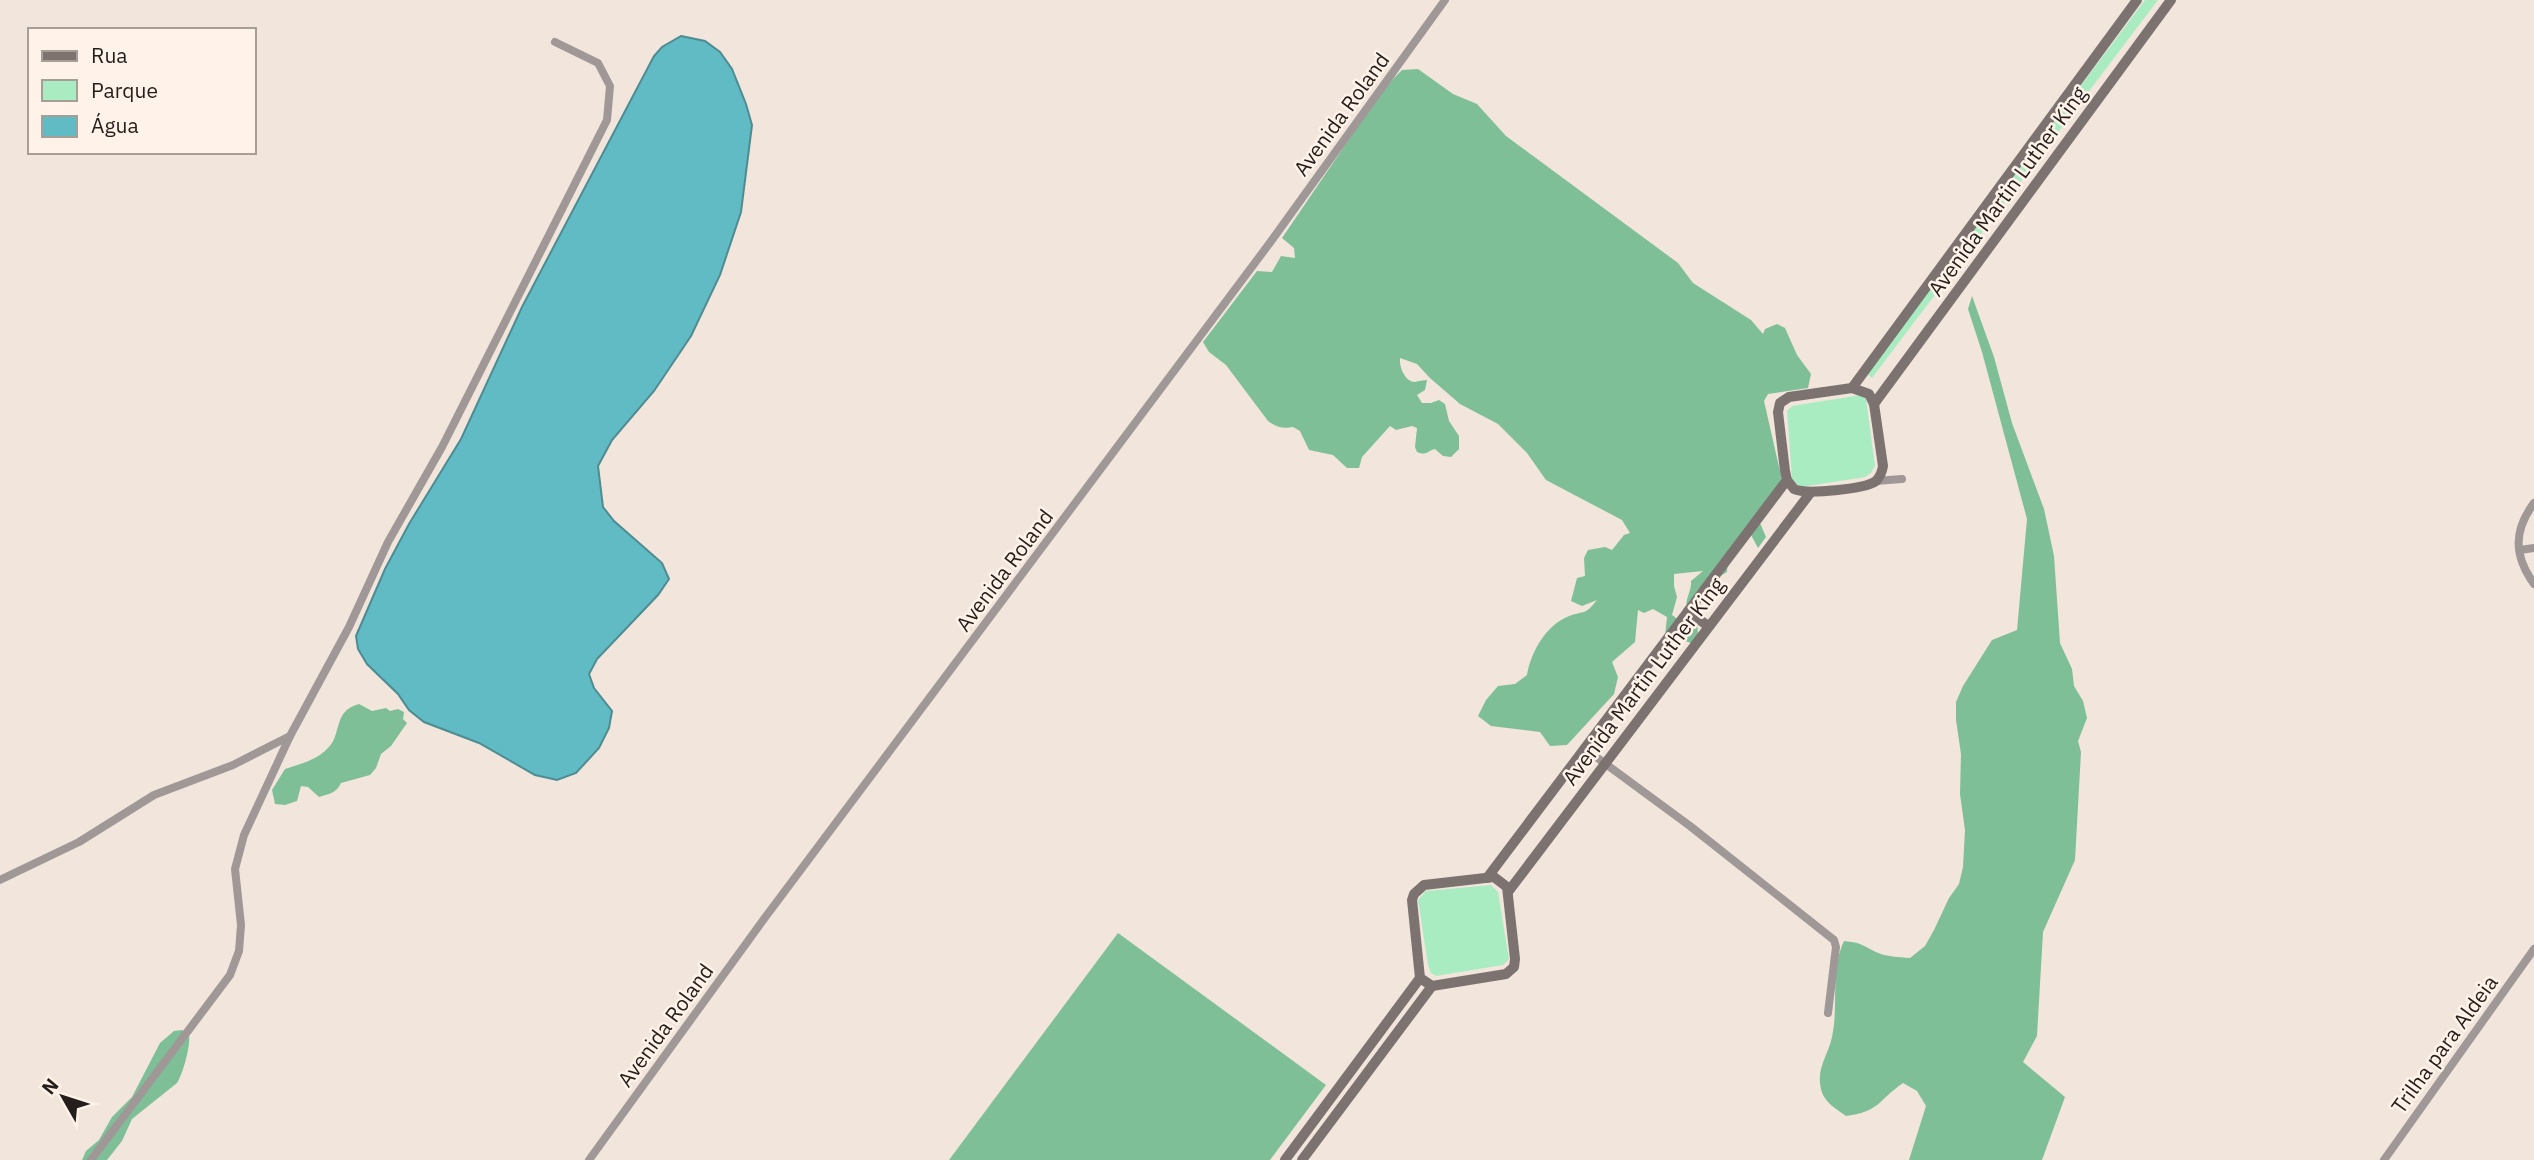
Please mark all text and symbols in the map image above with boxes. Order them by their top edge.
legend [28,28,256,154]
text: Rua [91,41,128,69]
street label: Avenida Roland [1287,47,1395,181]
text: Parque [91,76,158,104]
street label: Avenida Martin Luther King [1921,80,2093,302]
text: Água [91,111,139,139]
street label: Avenida Roland [949,503,1059,637]
street label: Avenida Martin Luther King [1556,571,1730,791]
street label: Avenida Roland [611,958,719,1092]
street label: Trilha para Aldeia [2384,969,2504,1119]
north arrow [28,1062,98,1132]
text: N [36,1073,63,1099]

